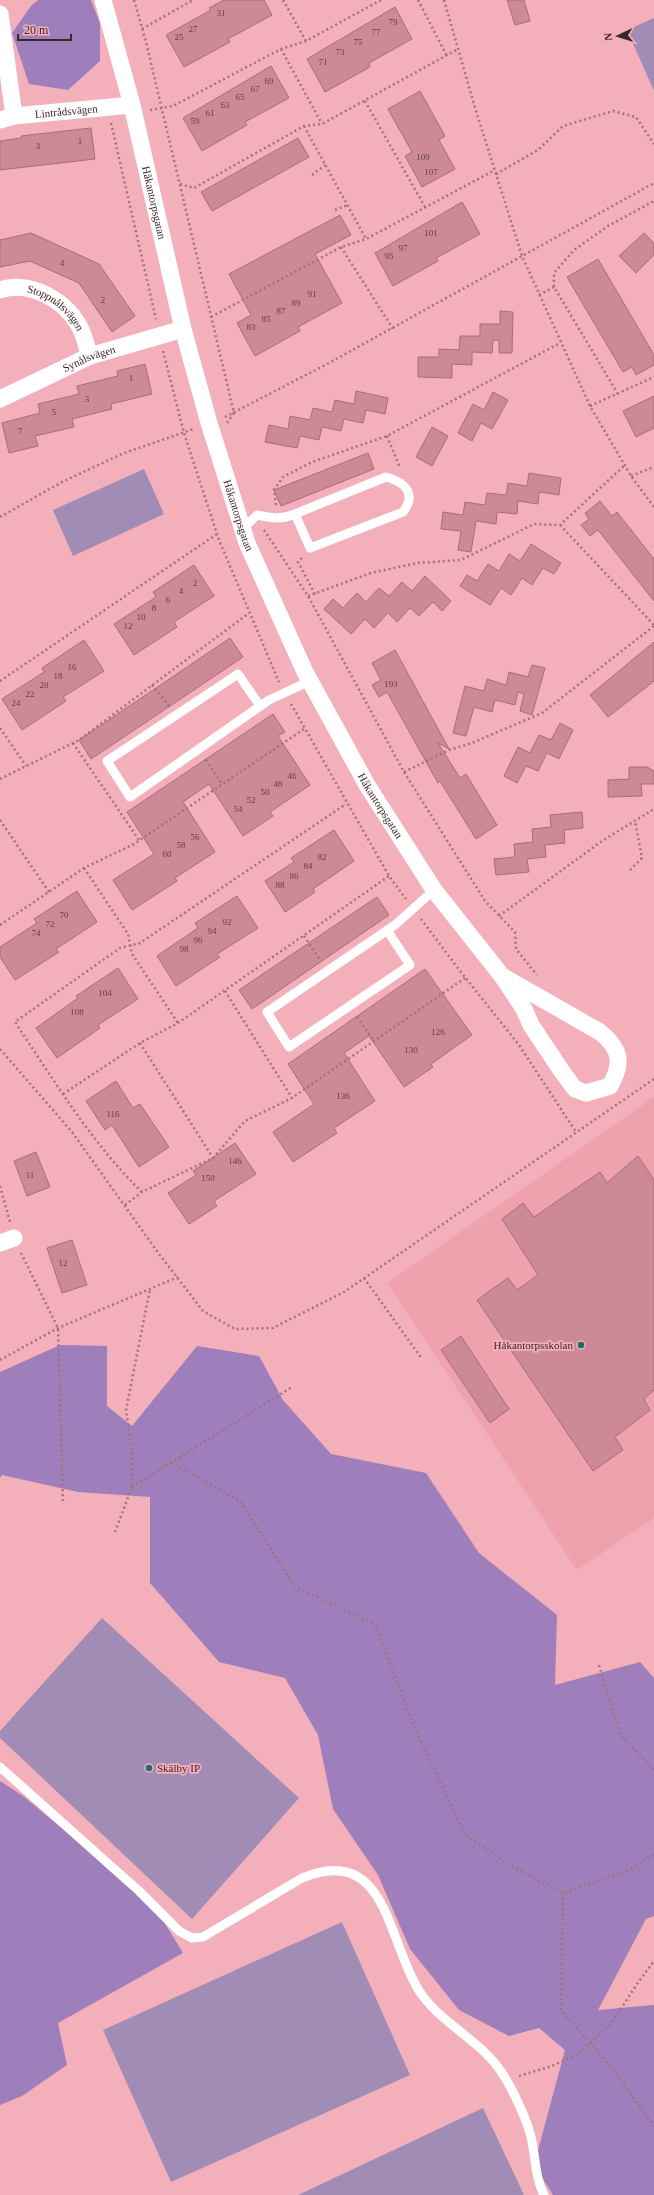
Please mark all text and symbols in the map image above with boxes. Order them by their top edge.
house number: 31 [217,8,226,18]
scale bar [18,16,71,42]
north arrow [598,16,638,56]
house number: 79 [389,17,398,27]
text: 20 m [24,23,49,37]
house number: 27 [189,24,198,34]
house number: 77 [372,27,381,37]
house number: 25 [175,32,184,42]
text: N [602,32,614,41]
house number: 75 [354,37,363,47]
house number: 73 [336,47,345,57]
house number: 71 [319,57,328,67]
house number: 69 [265,76,274,86]
house number: 67 [251,84,260,94]
house number: 65 [236,92,245,102]
house number: 63 [221,100,230,110]
street label: Lintrådsvägen [34,102,99,120]
house number: 61 [206,108,215,118]
house number: 59 [191,116,200,126]
house number: 1 [78,136,82,146]
house number: 3 [36,141,41,151]
house number: 109 [416,152,430,162]
street label: Håkantorpsgatan [140,165,168,241]
house number: 107 [424,167,438,177]
house number: 101 [424,228,438,238]
house number: 97 [399,243,408,253]
house number: 95 [385,251,394,261]
house number: 4 [60,258,65,268]
street label: Stoppnålsvägen [26,283,87,333]
house number: 91 [308,289,317,299]
house number: 2 [101,295,105,305]
house number: 89 [292,298,301,308]
house number: 87 [277,306,286,316]
house number: 85 [262,314,271,324]
house number: 83 [247,322,256,332]
street label: Synålsvägen [61,343,117,374]
house number: 1 [129,373,133,383]
house number: 3 [85,394,90,404]
house number: 5 [52,407,57,417]
house number: 7 [18,426,23,436]
street label: Håkantorpsgatan [221,478,256,553]
house number: 2 [193,578,197,588]
house number: 4 [179,586,184,596]
house number: 6 [166,595,171,605]
house number: 8 [152,603,157,613]
house number: 10 [137,612,146,622]
house number: 12 [124,621,133,631]
house number: 16 [68,662,77,672]
house number: 18 [54,671,63,681]
house number: 193 [384,679,398,689]
house number: 20 [40,680,49,690]
house number: 22 [26,689,35,699]
house number: 24 [12,698,21,708]
house number: 46 [288,771,297,781]
street label: Håkantorpsgatan [356,771,406,841]
house number: 48 [274,779,283,789]
house number: 50 [261,787,270,797]
house number: 52 [247,795,256,805]
house number: 54 [234,804,243,814]
house number: 56 [191,832,200,842]
house number: 58 [177,840,186,850]
house number: 60 [163,849,172,859]
house number: 82 [318,852,327,862]
house number: 84 [304,861,313,871]
house number: 86 [290,871,299,881]
house number: 88 [276,880,285,890]
house number: 70 [60,910,69,920]
house number: 92 [223,917,232,927]
house number: 72 [46,919,55,929]
house number: 94 [208,926,217,936]
house number: 74 [32,928,41,938]
house number: 96 [194,935,203,945]
house number: 98 [180,944,189,954]
house number: 104 [98,988,112,998]
house number: 108 [70,1007,84,1017]
house number: 126 [431,1027,445,1037]
house number: 130 [404,1045,418,1055]
house number: 136 [336,1091,350,1101]
house number: 116 [106,1109,120,1119]
house number: 146 [228,1156,242,1166]
house number: 11 [26,1170,34,1180]
house number: 150 [201,1173,215,1183]
house number: 12 [59,1258,68,1268]
place label: Håkantorpsskolan [494,1339,573,1351]
marker: Håkantorpsskolan [576,1340,586,1350]
place label: Skälby IP [157,1762,200,1774]
marker: Skälby IP [144,1763,154,1773]

